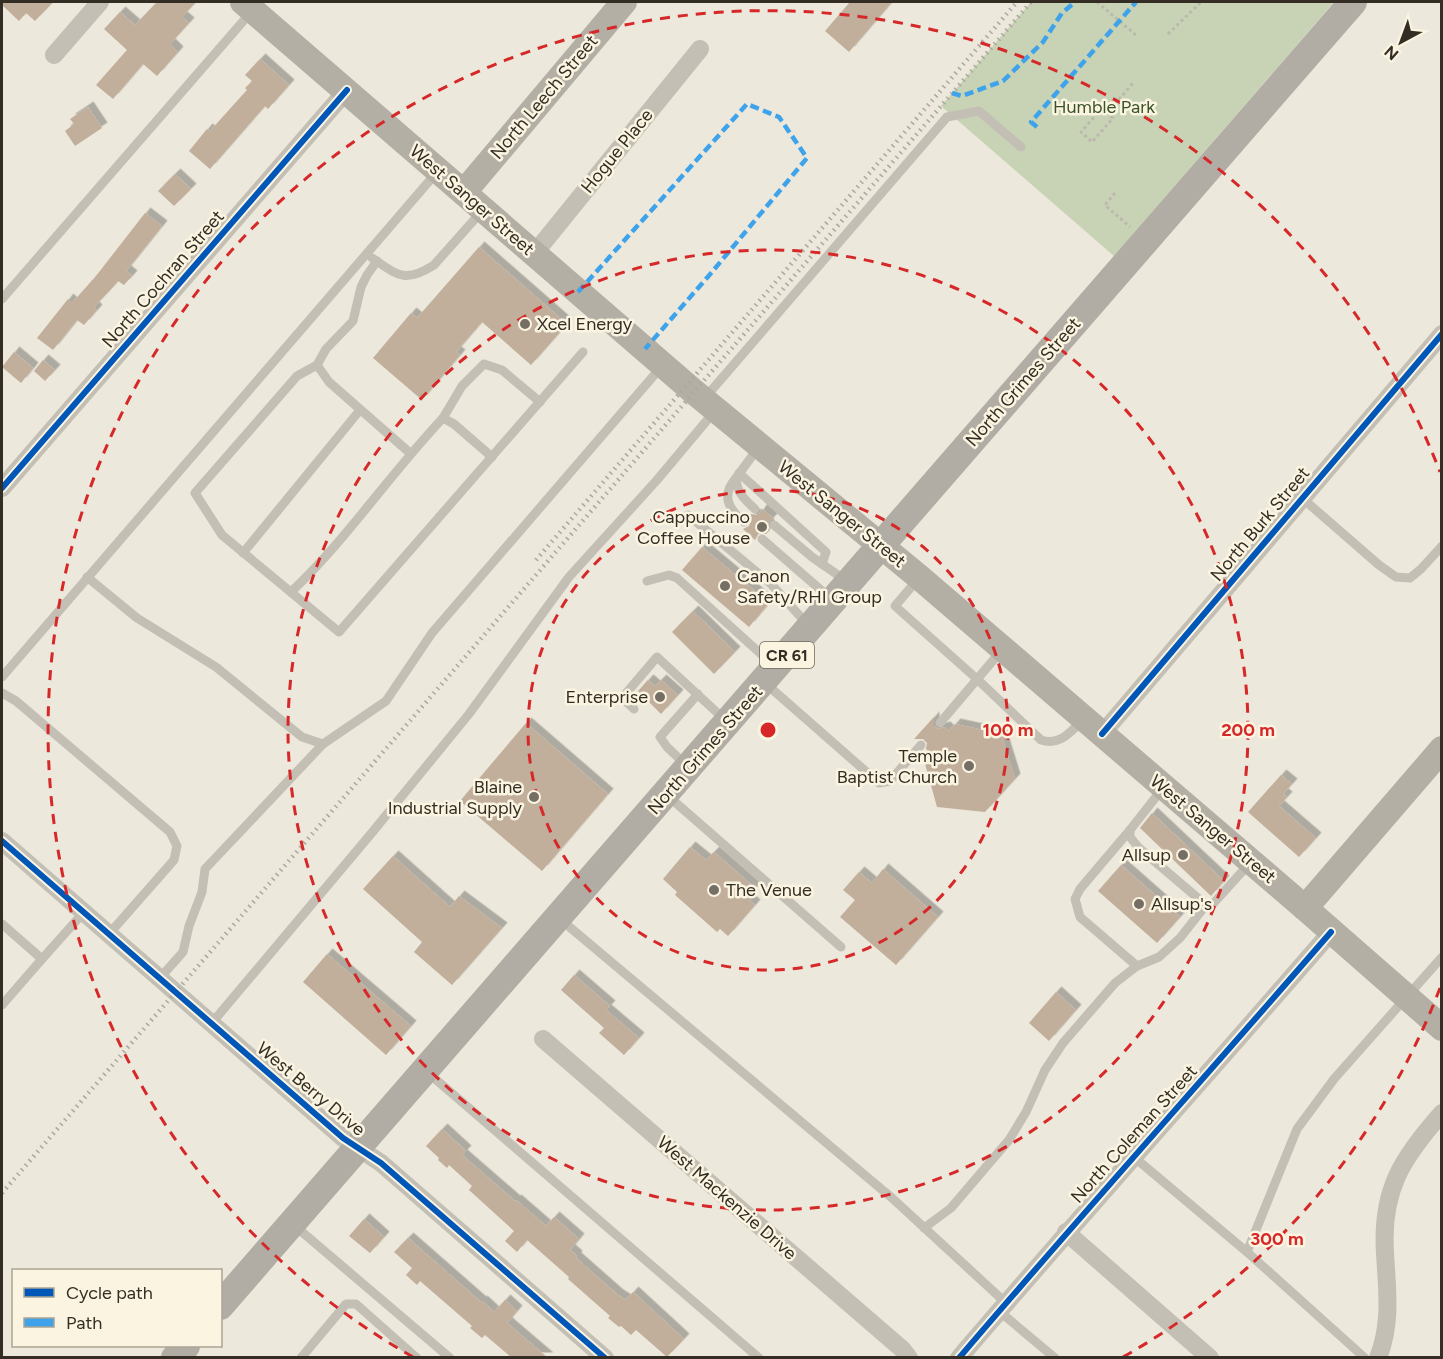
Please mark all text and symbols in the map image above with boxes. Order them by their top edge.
north arrow [1371,12,1431,72]
street label: North Leech Street [486,30,602,164]
text: N [1381,42,1402,64]
park label: Humble Park [1053,96,1155,118]
street label: Hogue Place [576,104,658,198]
street label: West Sanger Street [405,140,539,260]
street label: North Cochran Street [97,206,229,352]
place label: Xcel Energy [537,313,633,335]
street label: North Grimes Street [961,313,1085,451]
marker: Xcel Energy [518,317,532,331]
street label: West Sanger Street [774,456,910,572]
street label: North Burk Street [1206,462,1314,586]
place label: Cappuccino Coffee House [637,506,750,549]
marker: Cappuccino Coffee House [755,520,769,534]
place label: Canon Safety/RHI Group [737,565,882,608]
marker: Canon Safety/RHI Group [718,579,732,593]
road number: CR 61 [760,642,814,668]
street label: North Grimes Street [643,681,767,819]
place label: Enterprise [566,686,648,708]
marker: Enterprise [653,690,667,704]
text: 100 m [983,719,1033,741]
text: 200 m [1221,719,1275,741]
centre of rings [758,720,778,740]
place label: Temple Baptist Church [837,745,957,788]
marker: Temple Baptist Church [962,759,976,773]
street label: West Sanger Street [1146,770,1281,888]
place label: Blaine Industrial Supply [388,776,523,819]
marker: Blaine Industrial Supply [527,790,541,804]
place label: Allsup [1122,844,1171,866]
marker: Allsup [1176,848,1190,862]
place label: The Venue [726,879,812,901]
marker: The Venue [707,883,721,897]
place label: Allsup's [1151,893,1212,915]
marker: Allsup's [1132,897,1146,911]
street label: West Berry Drive [252,1037,370,1141]
street label: North Coleman Street [1066,1060,1202,1208]
street label: West Mackenzie Drive [653,1131,801,1265]
text: 300 m [1250,1228,1304,1250]
legend [12,1269,222,1347]
text: Cycle path [66,1282,153,1304]
text: Path [66,1312,102,1334]

